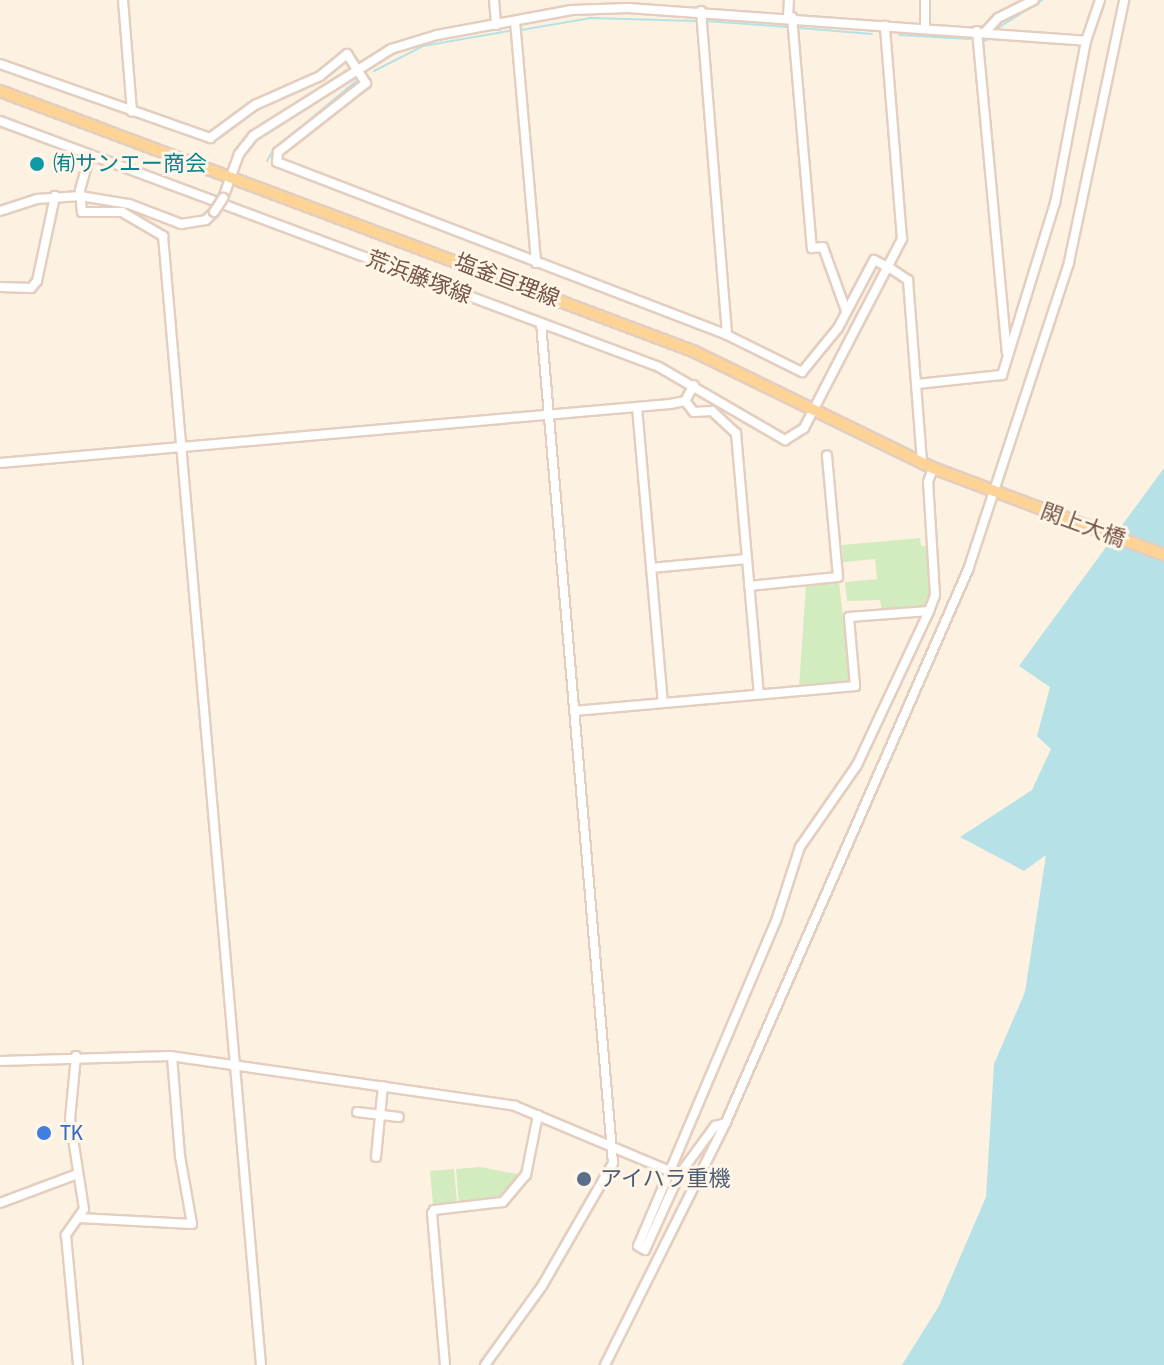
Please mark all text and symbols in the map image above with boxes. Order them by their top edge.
place label: ㈲サンエー商会 [53,151,207,177]
marker: ㈲サンエー商会 [28,155,46,173]
street label: 荒浜藤塚線 [363,245,475,309]
street label: 塩釜亘理線 [451,248,563,312]
street label: 閖上大橋 [1037,498,1129,552]
place label: TK [60,1120,83,1146]
marker: TK [35,1124,53,1142]
place label: アイハラ重機 [600,1166,732,1192]
marker: アイハラ重機 [575,1170,593,1188]

